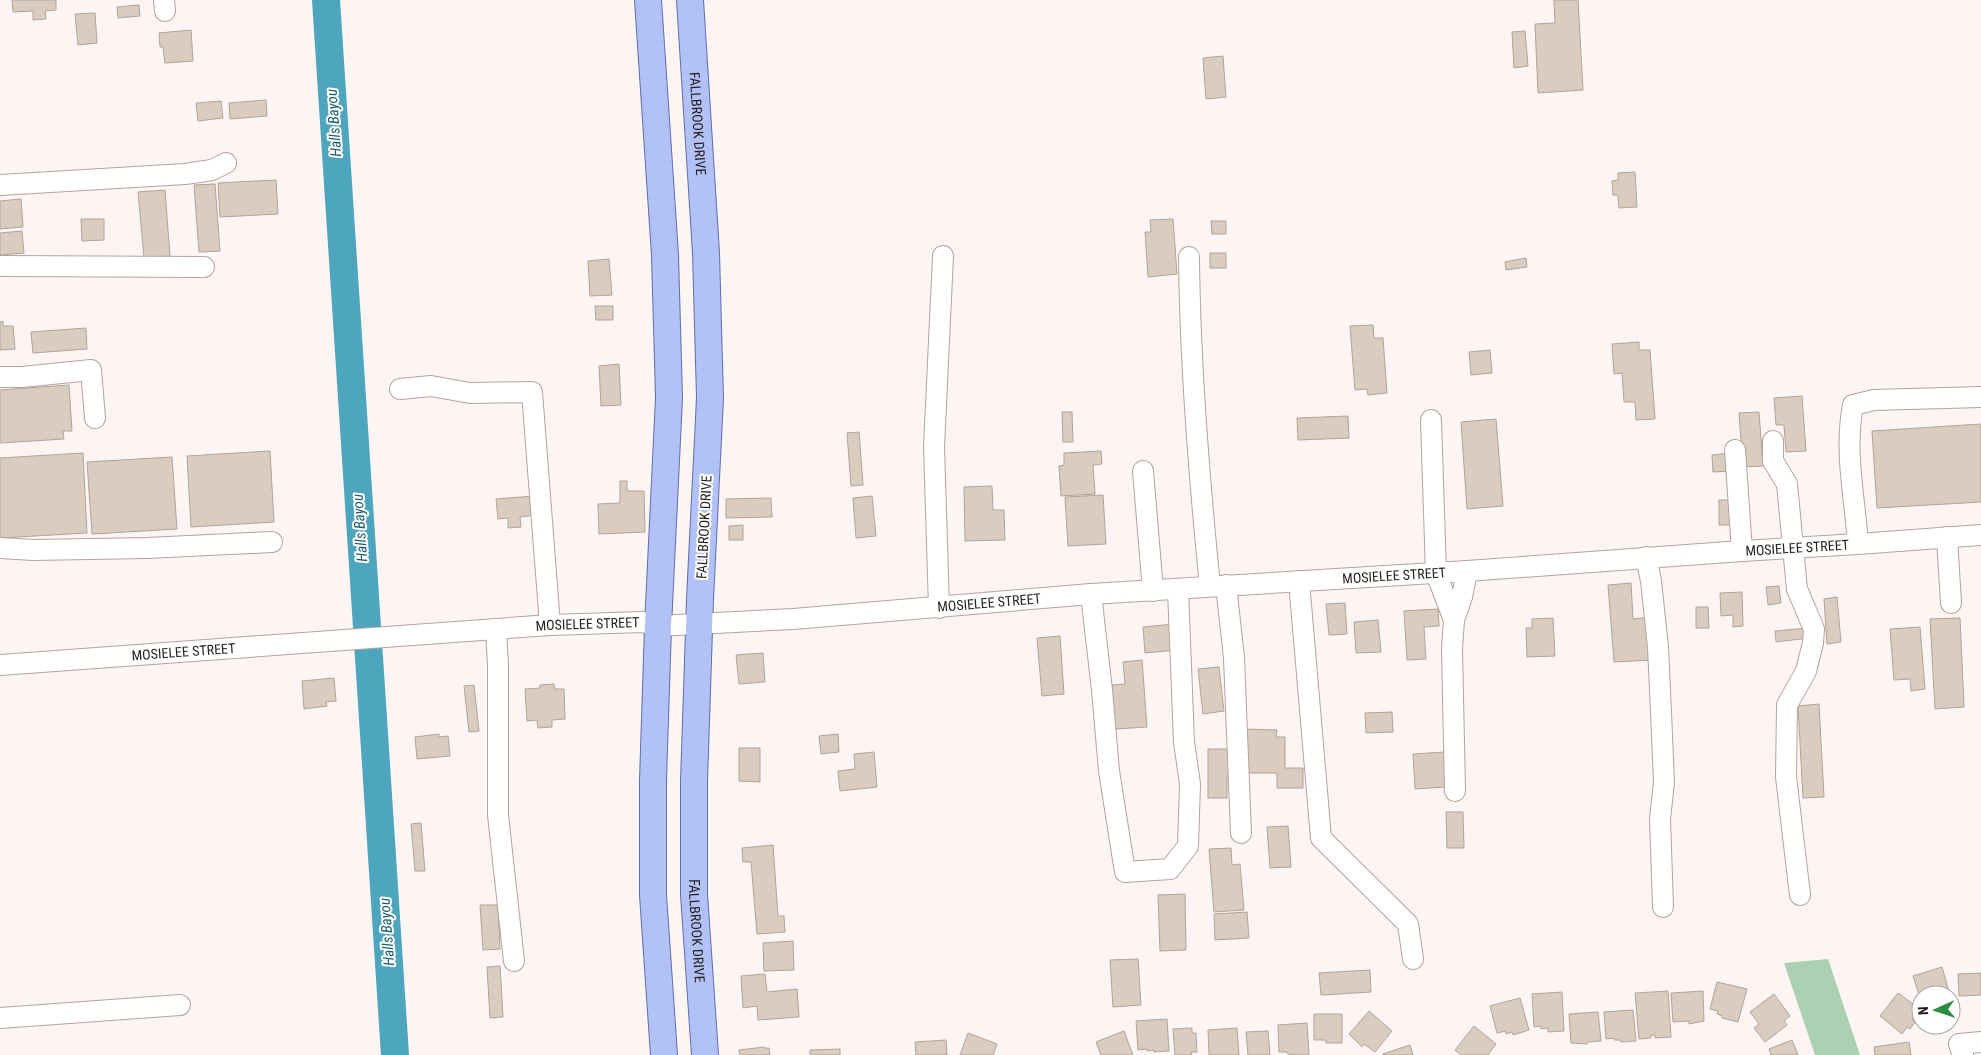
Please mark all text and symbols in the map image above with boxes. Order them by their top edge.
street label: FALLBROOK DRIVE [687,72,709,176]
water label: Halls Bayou [323,89,345,157]
street label: FALLBROOK DRIVE [693,475,715,579]
water label: Halls Bayou [349,494,371,562]
street label: MOSIELEE STREET [1745,537,1850,559]
street label: MOSIELEE STREET [1342,564,1447,587]
street label: MOSIELEE STREET [937,590,1042,615]
street label: MOSIELEE STREET [535,614,640,634]
street label: MOSIELEE STREET [131,640,236,663]
street label: FALLBROOK DRIVE [686,879,708,983]
water label: Halls Bayou [376,898,398,966]
north arrow [1911,985,1961,1035]
text: N [1915,1006,1931,1015]

